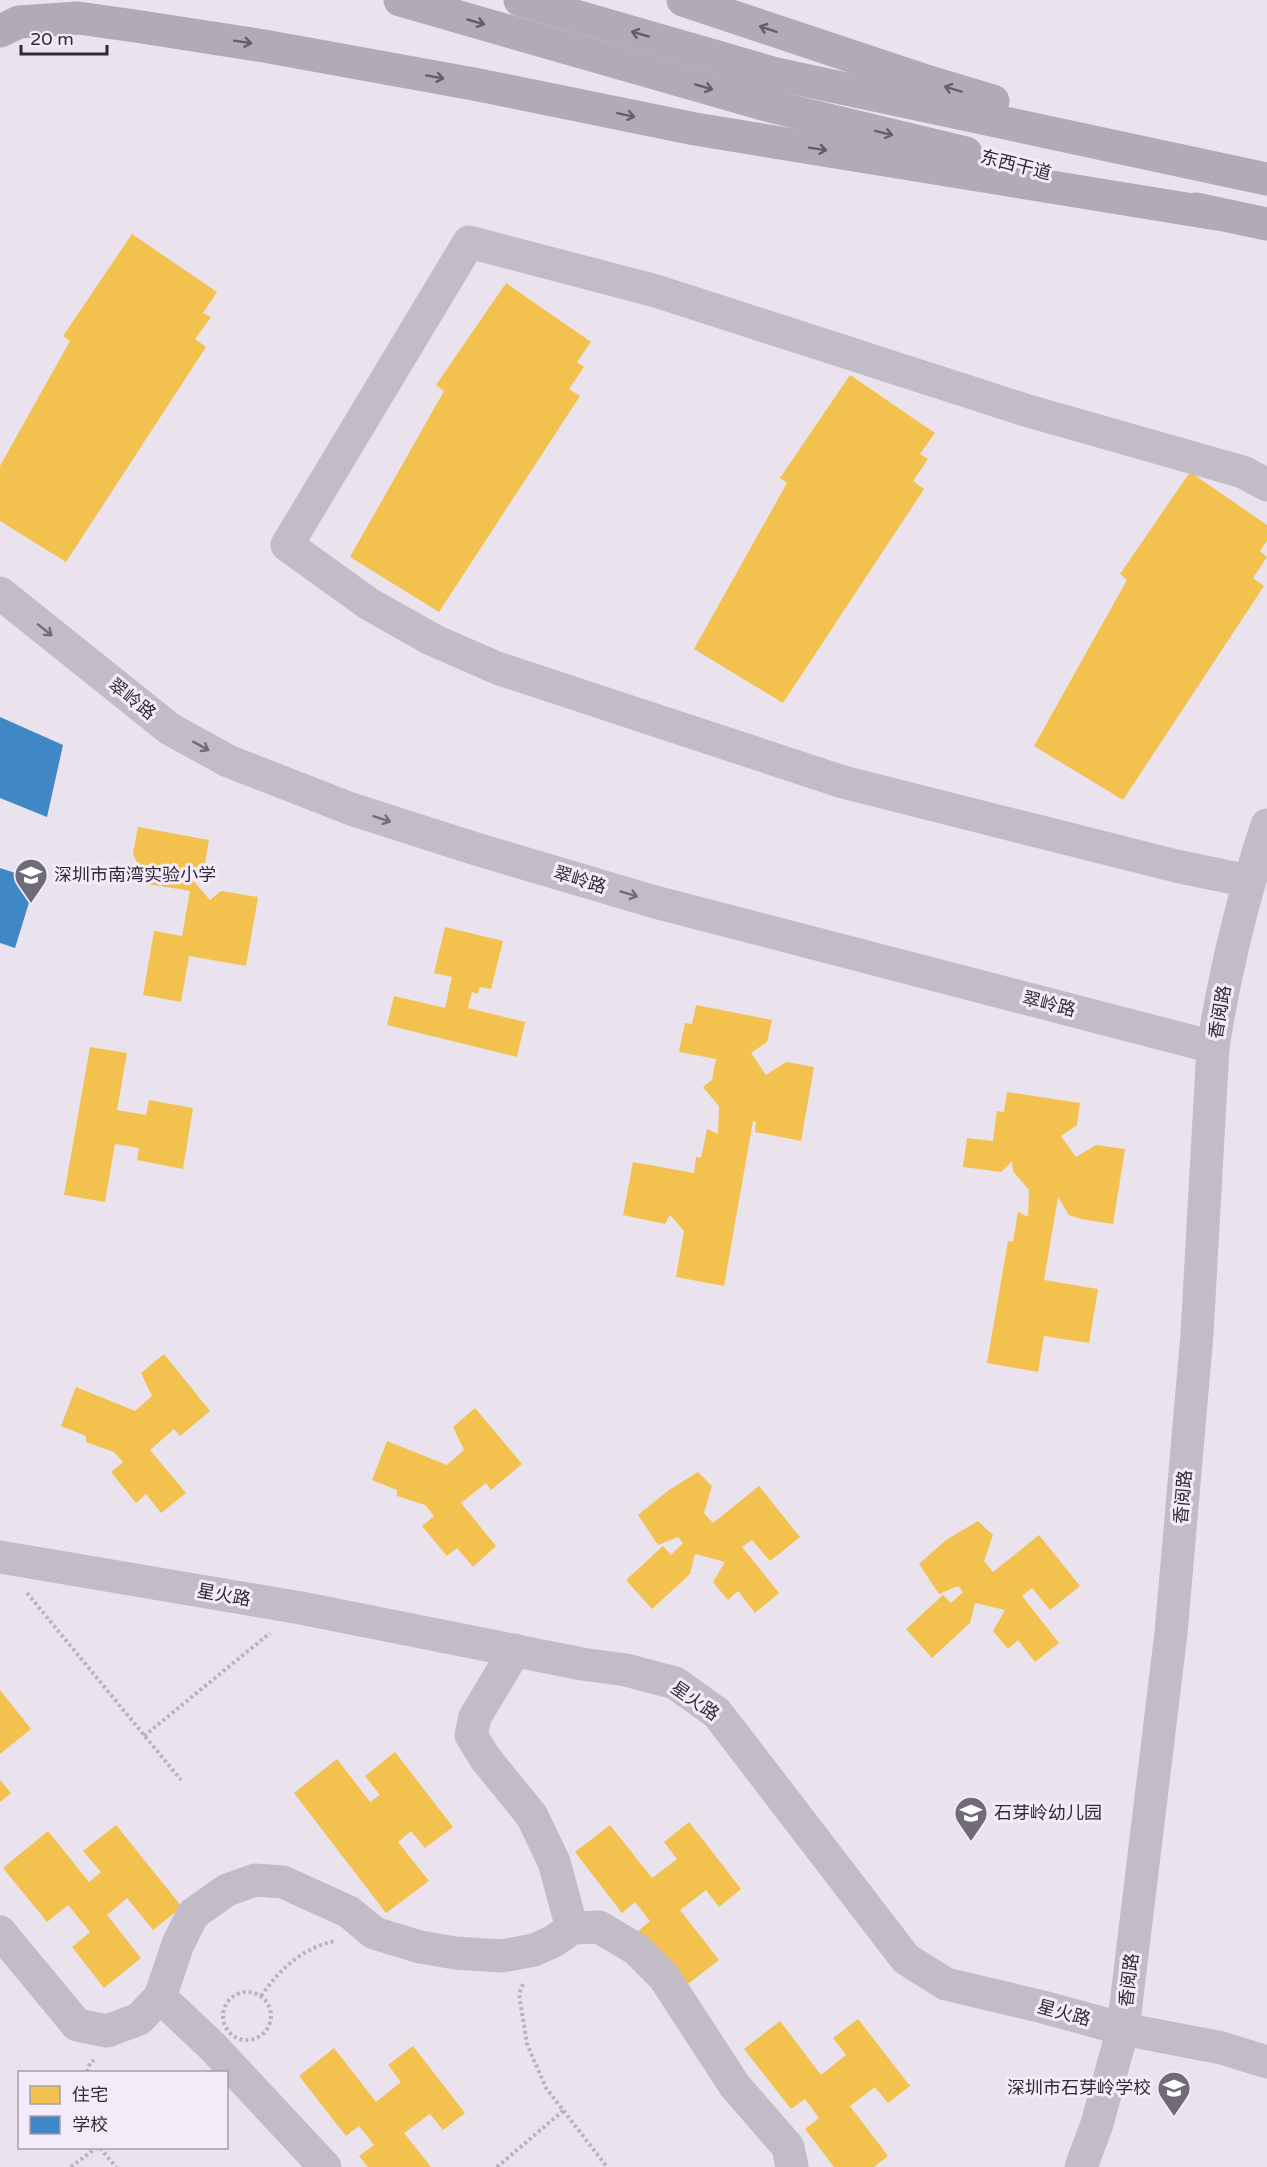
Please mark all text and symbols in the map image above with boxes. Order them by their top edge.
one-way arrow [466,17,485,28]
scale bar [21,18,106,56]
one-way arrow [759,23,778,34]
text: 20 m [30,28,74,50]
one-way arrow [630,28,649,40]
one-way arrow [233,37,253,48]
one-way arrow [425,72,445,83]
one-way arrow [694,82,713,93]
one-way arrow [944,83,963,94]
one-way arrow [616,110,636,121]
one-way arrow [874,128,893,140]
one-way arrow [808,144,828,155]
street label: 东西干道 [978,146,1054,184]
one-way arrow [37,623,53,636]
street label: 翠岭路 [104,674,160,724]
one-way arrow [192,740,209,752]
one-way arrow [372,814,391,825]
school or university icon: 深圳市南湾实验小学 [13,857,49,904]
street label: 翠岭路 [551,862,609,898]
place label: 深圳市南湾实验小学 [54,864,216,886]
one-way arrow [619,889,638,900]
street label: 香阅路 [1204,984,1236,1040]
street label: 翠岭路 [1020,987,1078,1021]
street label: 香阅路 [1170,1469,1196,1525]
street label: 星火路 [196,1579,252,1611]
street label: 星火路 [667,1677,723,1725]
school or university icon: 石芽岭幼儿园 [953,1795,989,1842]
place label: 石芽岭幼儿园 [994,1802,1102,1824]
street label: 香阅路 [1115,1952,1143,2008]
street label: 星火路 [1035,1995,1093,2031]
school or university icon: 深圳市石芽岭学校 [1156,2070,1192,2117]
legend [18,2071,228,2149]
place label: 深圳市石芽岭学校 [1007,2077,1151,2099]
text: 住宅 [72,2084,108,2106]
text: 学校 [72,2114,108,2136]

